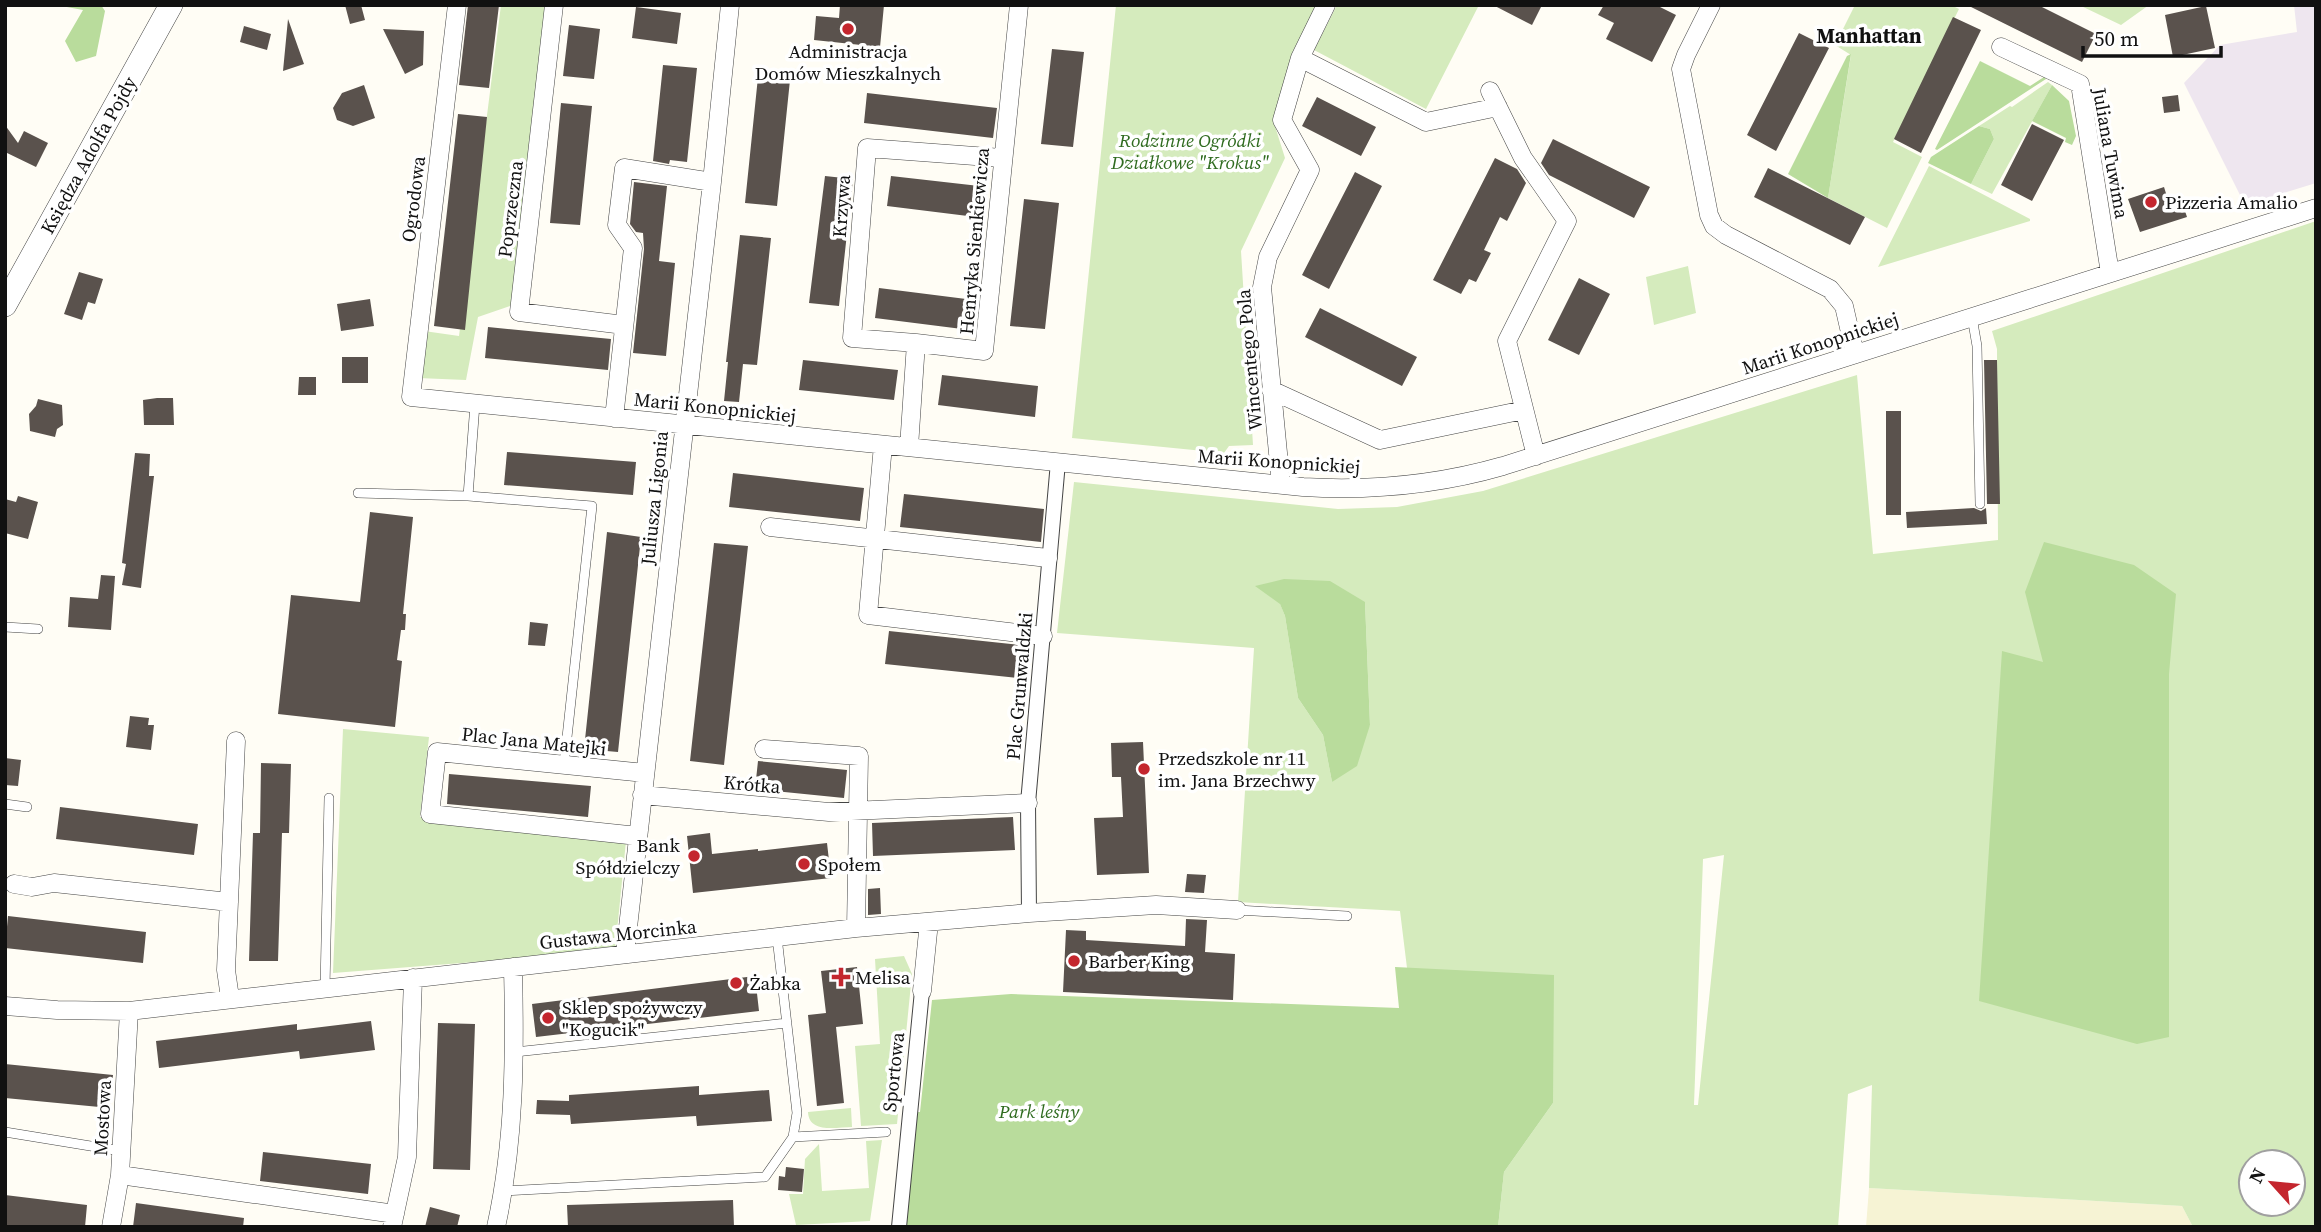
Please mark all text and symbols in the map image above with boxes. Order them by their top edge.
scale bar [2083,14,2221,58]
marker: Administracja Domów Mieszkalnych [840,21,856,37]
district label: Manhattan [1816,21,1922,50]
text: 50 m [2094,24,2139,53]
place label: Administracja Domów Mieszkalnych [755,38,941,86]
street label: Księdza Adolfa Pojdy [34,71,142,238]
street label: Juliana Tuwima [2087,85,2135,221]
park label: Rodzinne Ogródki Działkowe "Krokus" [1110,127,1269,175]
street label: Henryka Sienkiewicza [953,146,995,336]
street label: Ogrodowa [395,154,431,244]
street label: Poprzeczna [491,159,529,259]
street label: Krzywa [826,173,856,238]
place label: Pizzeria Amalio [2165,189,2298,215]
marker: Pizzeria Amalio [2143,194,2159,210]
street label: Wincentego Pola [1230,288,1268,432]
street label: Marii Konopnickiej [1739,305,1901,381]
street label: Marii Konopnickiej [633,386,797,428]
street label: Juliusza Ligonia [634,429,674,567]
street label: Marii Konopnickiej [1197,442,1361,480]
street label: Plac Grunwaldzki [1000,611,1038,761]
street label: Plac Jana Matejki [460,720,608,762]
place label: Przedszkole nr 11 im. Jana Brzechwy [1158,745,1316,793]
marker: Przedszkole nr 11 im. Jana Brzechwy [1136,761,1152,777]
street label: Krótka [722,769,782,799]
place label: Bank Spółdzielczy [576,832,681,880]
marker: Bank Spółdzielczy [686,848,702,864]
place label: Społem [818,851,881,877]
marker: Społem [796,856,812,872]
street label: Gustawa Morcinka [538,913,698,955]
place label: Barber King [1088,948,1190,974]
marker: Barber King [1066,953,1082,969]
place label: Melisa [855,964,911,990]
marker: Melisa [833,969,849,985]
place label: Żabka [750,970,801,996]
marker: Żabka [728,975,744,991]
place label: Sklep spożywczy "Kogucik" [562,994,703,1042]
marker: Sklep spożywczy "Kogucik" [540,1010,556,1026]
street label: Sportowa [876,1031,910,1113]
street label: Mostowa [87,1079,117,1157]
park label: Park leśny [998,1098,1080,1124]
north arrow [2237,1148,2307,1218]
text: N [2242,1163,2272,1187]

